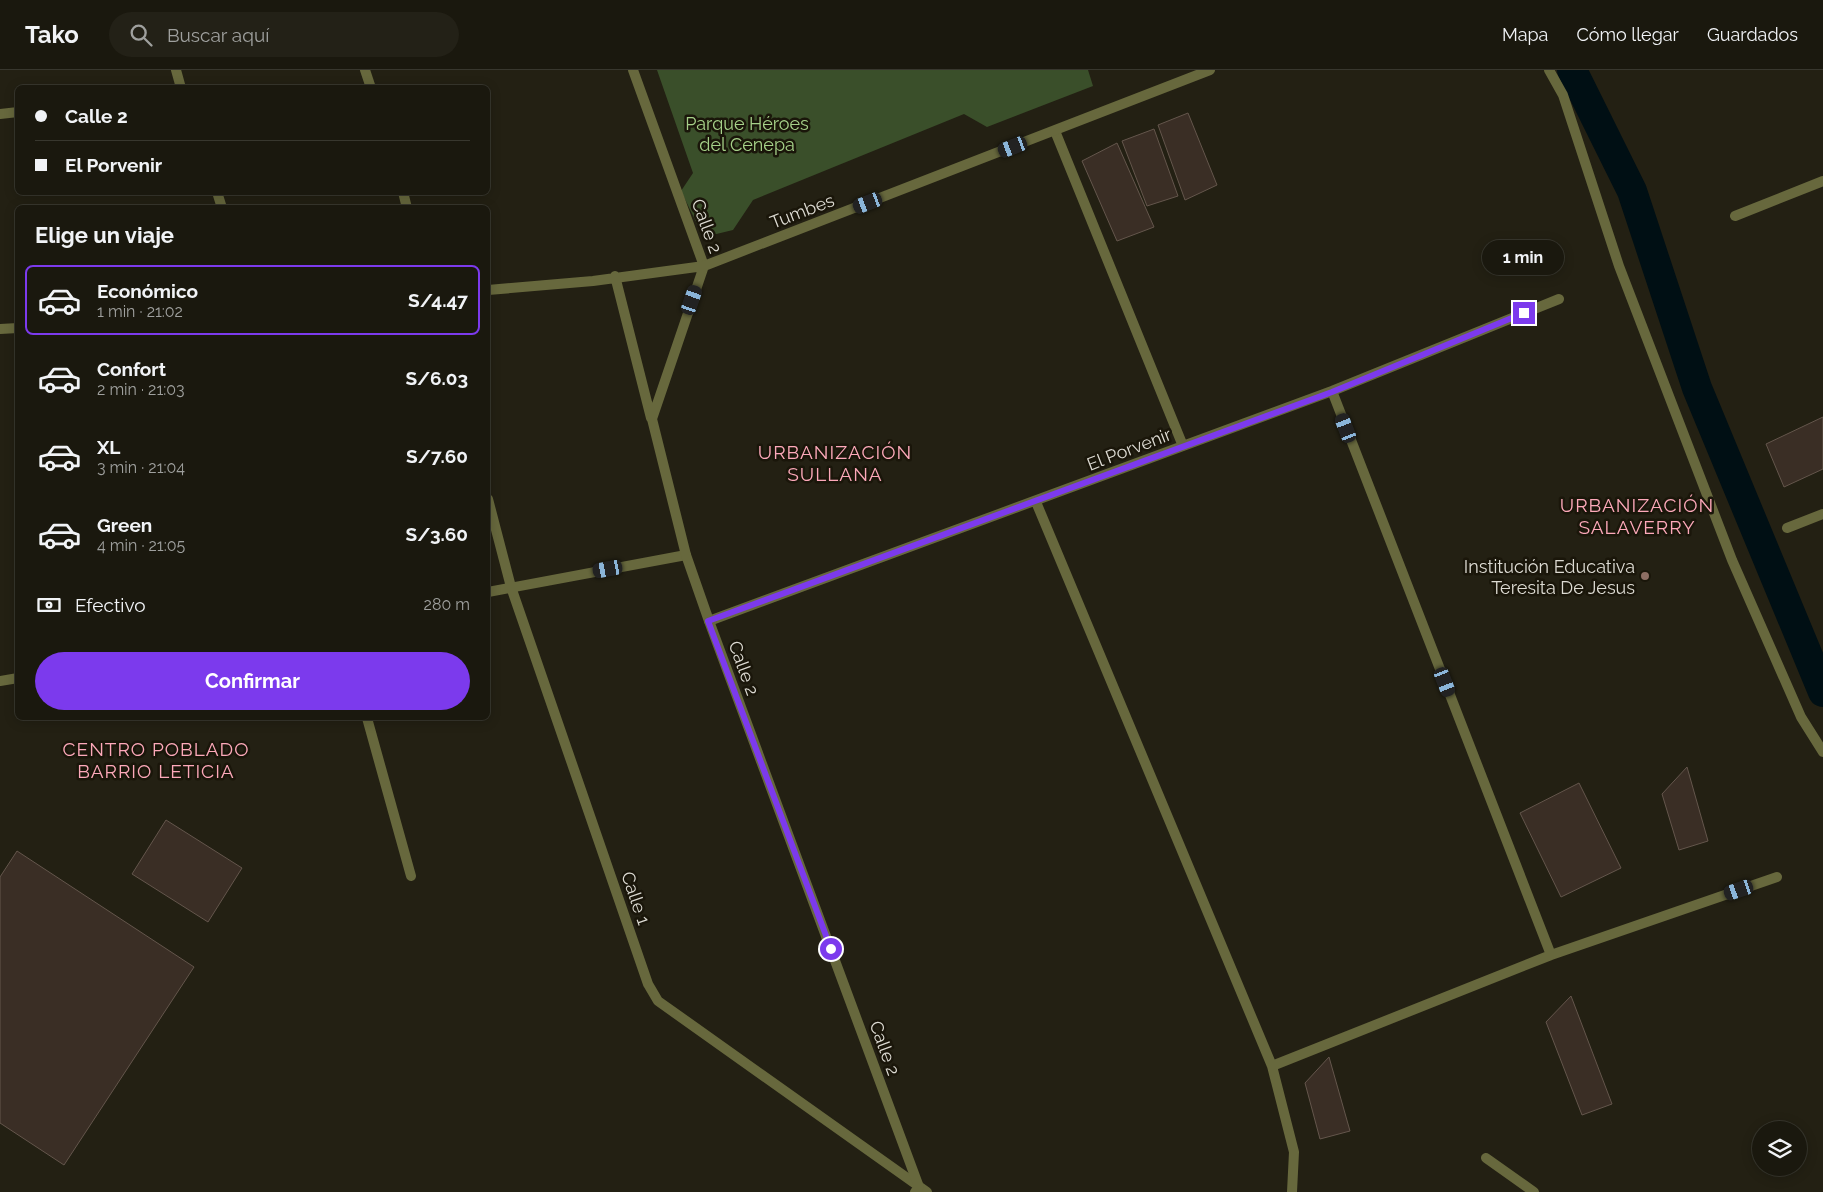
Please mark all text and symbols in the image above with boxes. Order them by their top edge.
search box [109,12,459,57]
text: Tako [25,20,79,49]
icon: search [127,21,155,49]
text: Buscar aquí [167,24,269,46]
text: Mapa [1502,24,1548,45]
text: Cómo llegar [1576,24,1679,45]
text: Guardados [1707,24,1798,45]
text: Calle 2 [65,105,128,127]
park label: Parque Héroes del Cenepa [685,113,809,155]
car [996,135,1029,159]
text: El Porvenir [65,154,162,176]
street label: Tumbes [767,189,837,233]
car [851,191,884,215]
street label: Calle 2 [687,196,727,256]
text: Elige un viaje [35,222,174,248]
callout: 1 min [1483,240,1565,276]
text: 1 min [1503,248,1543,267]
icon: car [37,278,82,323]
text: Económico [97,280,198,302]
car [680,283,703,317]
text: S/4.47 [408,289,468,311]
text: 1 min · 21:02 [97,302,183,321]
route end [1513,302,1535,324]
icon: car [37,356,82,401]
text: Confort [97,358,166,380]
text: S/6.03 [405,367,468,389]
text: 2 min · 21:03 [97,380,185,399]
car [1333,411,1358,445]
street label: El Porvenir [1084,423,1175,475]
icon: car [37,434,82,479]
text: XL [97,436,120,458]
district label: URBANIZACIÓN SULLANA [758,441,912,485]
text: S/7.60 [406,445,468,467]
text: 3 min · 21:04 [97,458,185,477]
district label: URBANIZACIÓN SALAVERRY [1560,494,1714,538]
icon: car [37,512,82,557]
text: Green [97,514,152,536]
text: S/3.60 [406,523,468,545]
text: 4 min · 21:05 [97,536,185,555]
place label: Institución Educativa Teresita De Jesus [1464,556,1635,598]
car [591,559,624,579]
marker: Institución Educativa Teresita De Jesus [1639,570,1651,582]
icon: cash [35,591,63,619]
text: Efectivo [75,594,146,616]
text: 280 m [424,595,470,614]
street label: Calle 2 [724,638,764,698]
button: Confirmar [35,652,470,710]
car [1432,665,1457,699]
district label: CENTRO POBLADO BARRIO LETICIA [63,738,249,782]
street label: Calle 1 [617,869,655,928]
car [1722,878,1755,902]
route start [820,938,842,960]
street label: Calle 2 [865,1018,905,1078]
map controls [1752,1121,1807,1176]
button: layers [1752,1121,1807,1176]

